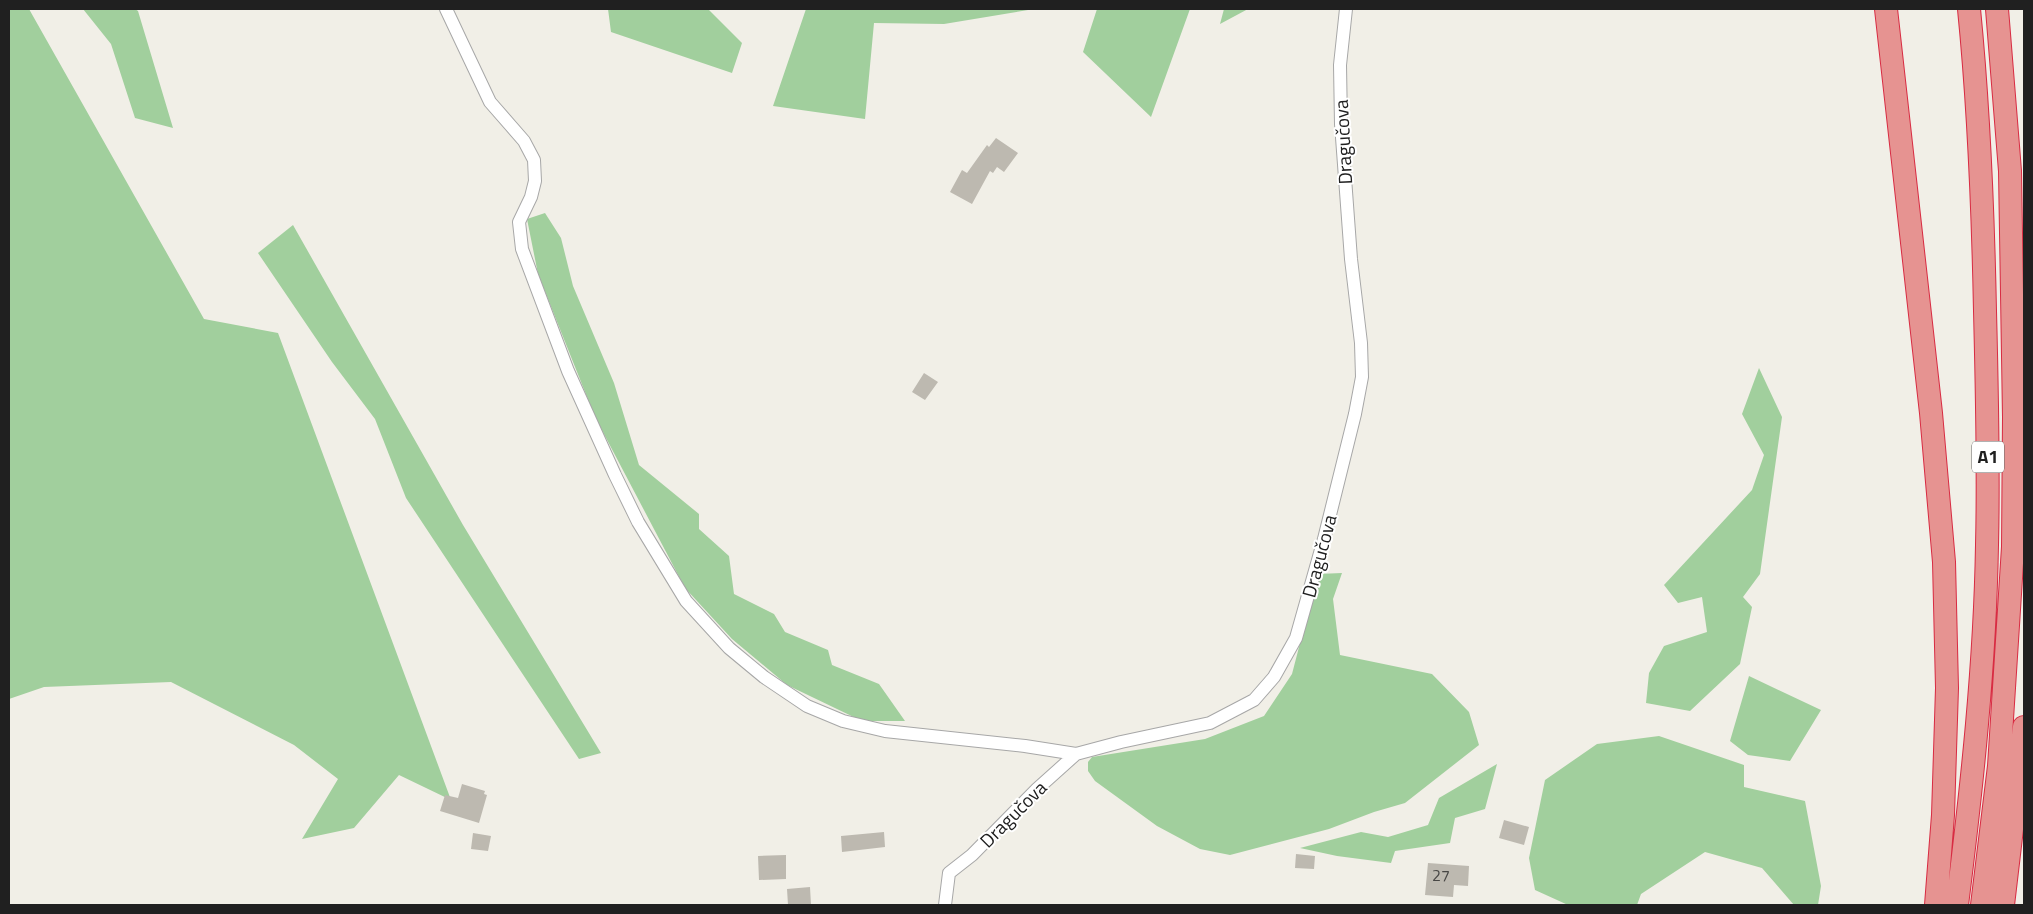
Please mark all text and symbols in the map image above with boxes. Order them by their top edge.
street label: Dragučova [1326,98,1359,185]
road number: A1 [1972,442,2004,472]
street label: Dragučova [1294,511,1344,601]
street label: Dragučova [972,773,1053,854]
house number: 27 [1432,863,1450,887]

